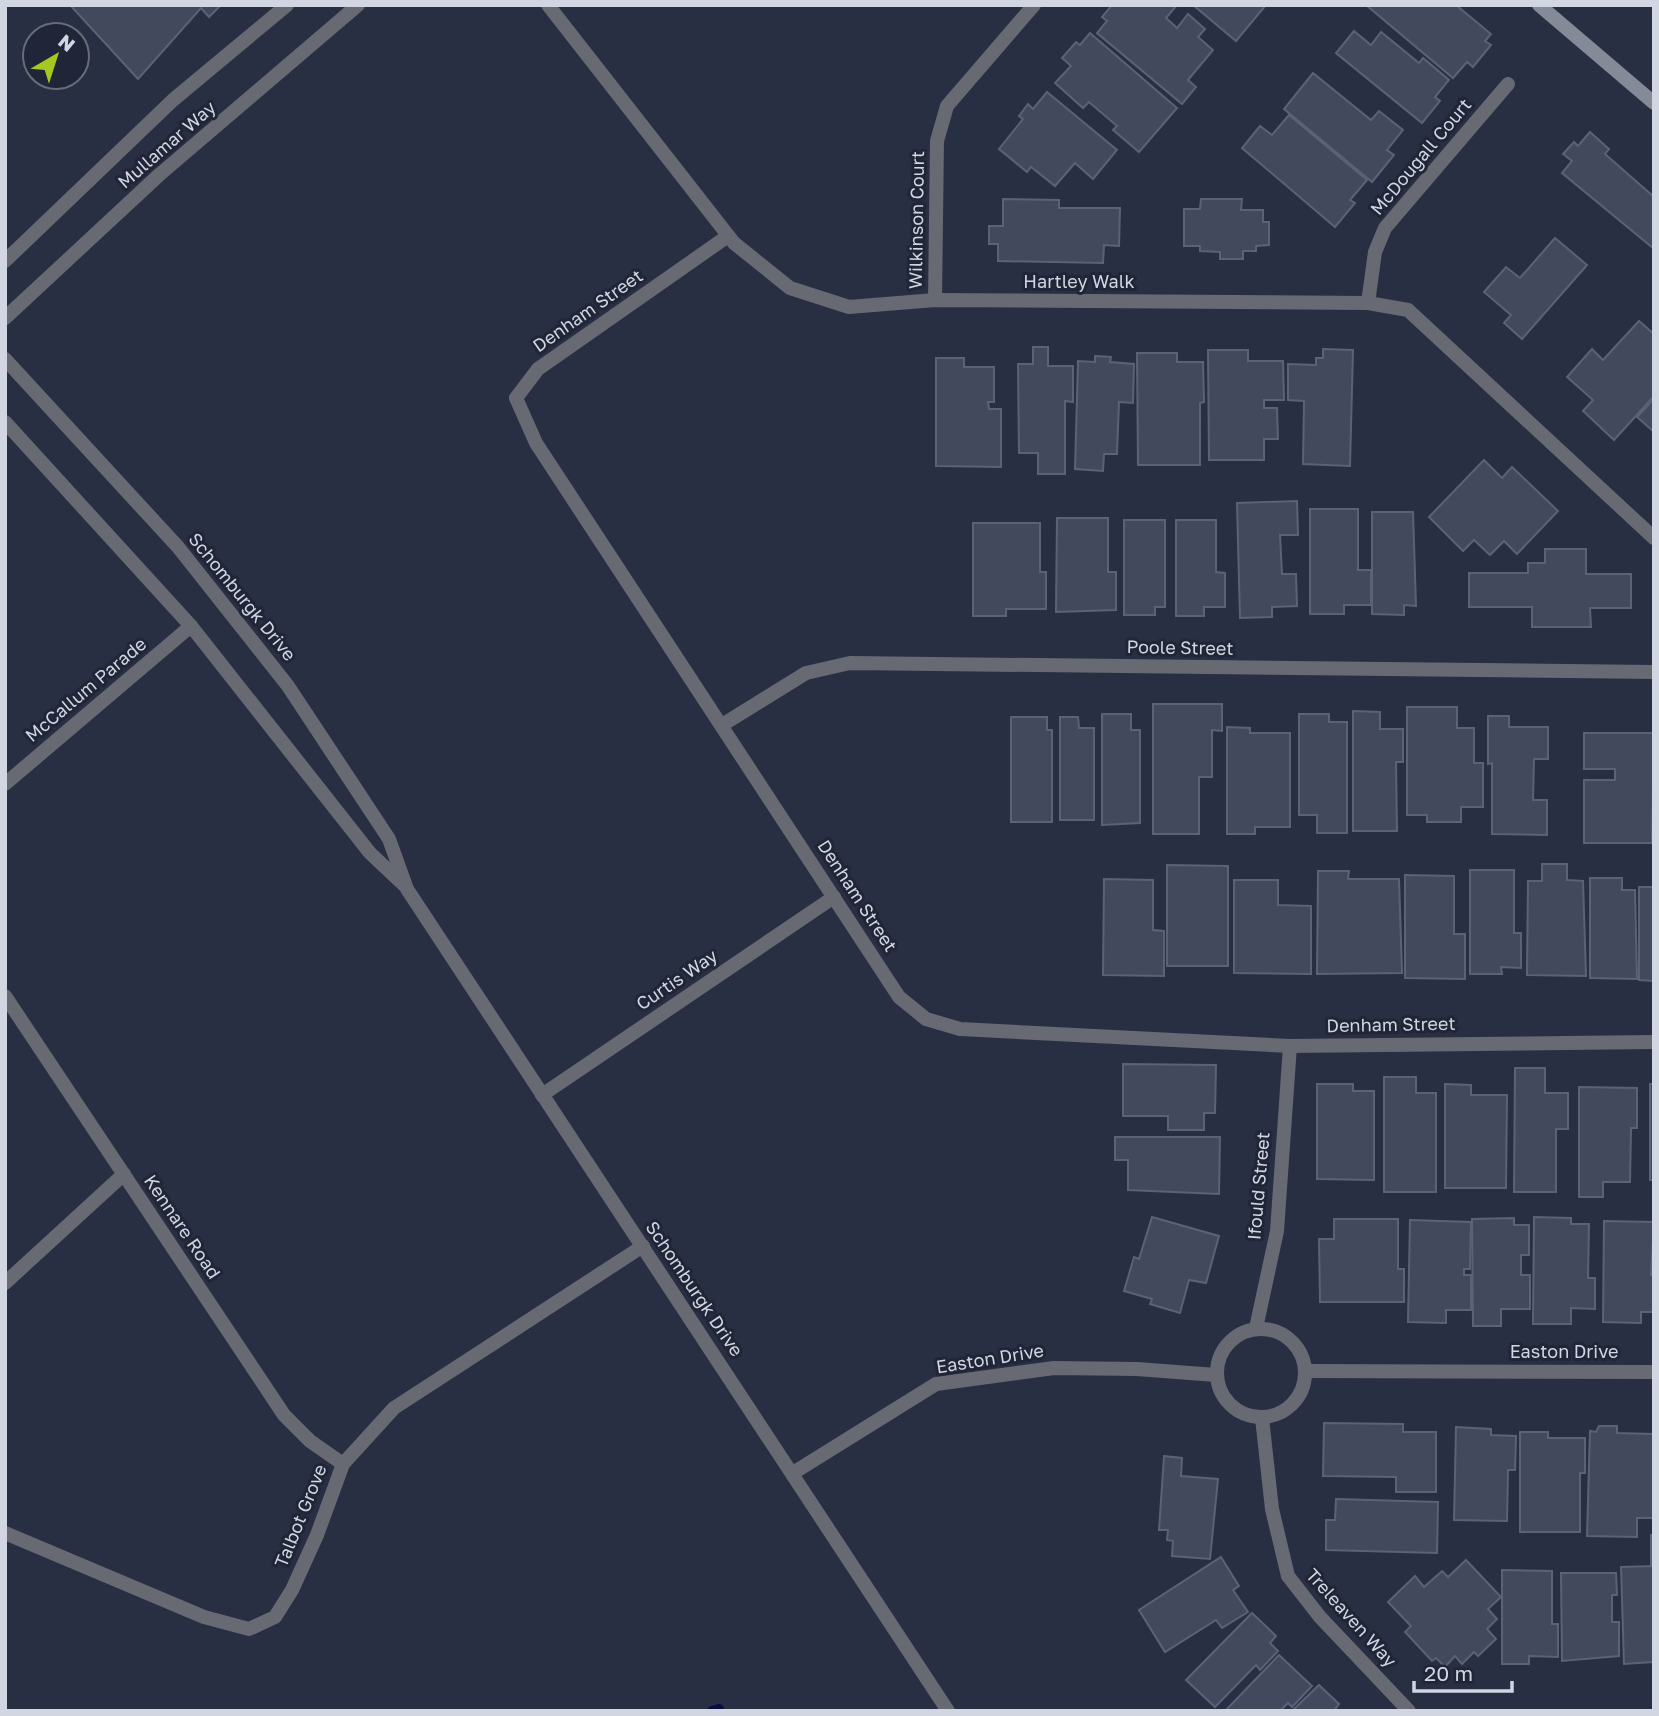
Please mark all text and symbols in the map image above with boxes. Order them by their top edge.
north arrow [21,21,91,91]
text: N [54,29,80,56]
street label: McDougall Court [1365,94,1475,219]
street label: Mullamar Way [113,96,220,193]
street label: Wilkinson Court [904,151,928,289]
street label: Denham Street [528,264,647,356]
street label: Hartley Walk [1023,270,1135,292]
street label: Schomburgk Drive [184,528,301,665]
street label: McCallum Parade [21,632,150,746]
street label: Poole Street [1126,635,1234,659]
street label: Denham Street [813,835,902,956]
street label: Curtis Way [632,944,721,1014]
street label: Denham Street [1326,1012,1456,1036]
street label: Ifould Street [1242,1131,1274,1241]
street label: Kennare Road [140,1170,226,1283]
street label: Schomburgk Drive [641,1217,748,1360]
street label: Easton Drive [934,1339,1045,1377]
street label: Easton Drive [1510,1340,1618,1362]
street label: Talbot Grove [269,1461,331,1570]
street label: Treleaven Way [1302,1564,1402,1671]
scale bar [1414,1650,1512,1694]
text: 20 m [1424,1660,1473,1686]

